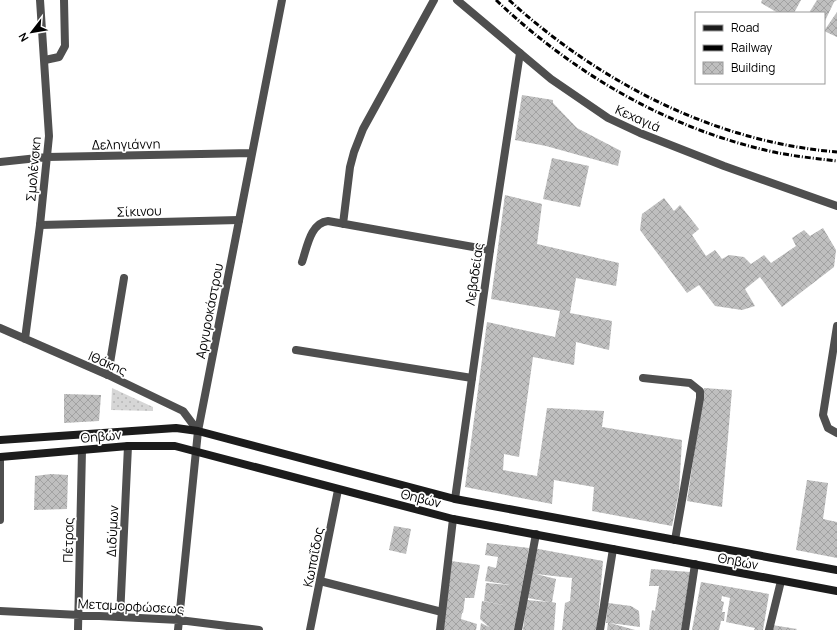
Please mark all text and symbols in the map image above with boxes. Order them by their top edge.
north arrow [12,12,52,52]
legend [695,12,825,84]
text: Road [731,19,759,36]
text: N [14,30,31,45]
text: Railway [731,39,773,56]
text: Building [731,59,775,76]
street label: Κεχαγιά [613,100,663,136]
street label: Δεληγιάννη [92,134,160,154]
street label: Σμολένσκη [21,136,45,202]
street label: Σίκινου [116,201,162,221]
street label: Λεβαδείας [461,241,487,307]
street label: Αργυροκάστρου [191,262,227,360]
street label: Ιθάκης [86,346,130,380]
street label: Θηβών [80,425,123,447]
street label: Θηβών [399,484,443,512]
street label: Διδύμων [102,504,122,557]
street label: Πέτρας [59,517,77,563]
street label: Κωπαΐδος [298,525,328,589]
street label: Θηβών [716,548,760,574]
street label: Μεταμορφώσεως [77,594,185,618]

